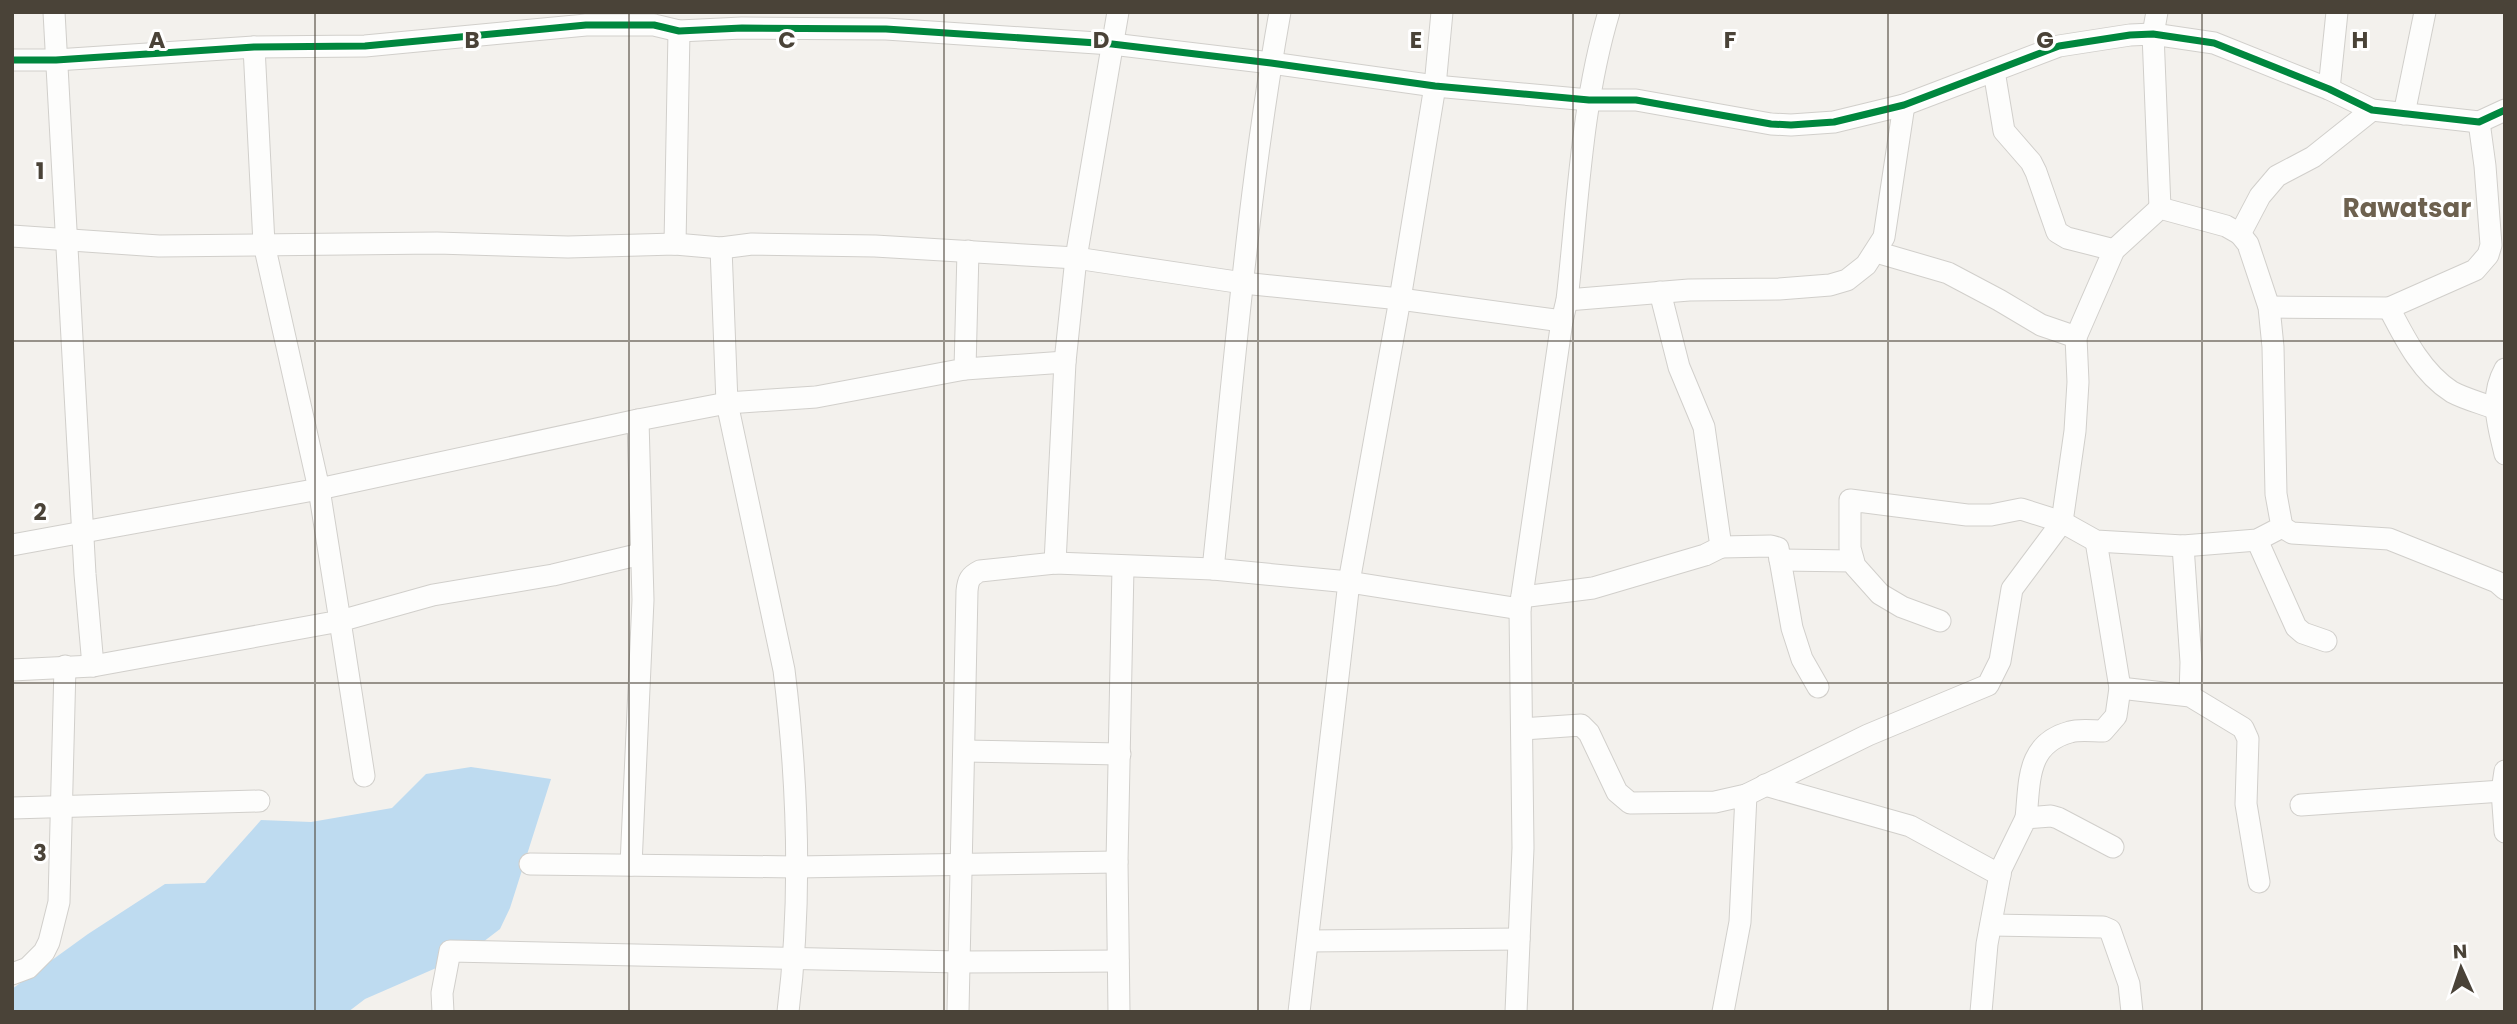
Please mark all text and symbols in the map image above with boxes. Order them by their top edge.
text: A [149,24,166,56]
text: B [464,24,480,56]
text: C [778,24,796,56]
text: D [1093,24,1109,56]
text: E [1410,24,1422,56]
text: F [1724,24,1736,56]
text: G [2036,24,2054,56]
text: H [2352,24,2368,56]
text: 1 [36,155,44,187]
district label: Rawatsar [2343,190,2471,226]
text: 2 [33,496,47,528]
text: 3 [33,837,47,869]
north arrow [2426,933,2496,1003]
text: N [2452,938,2468,965]

